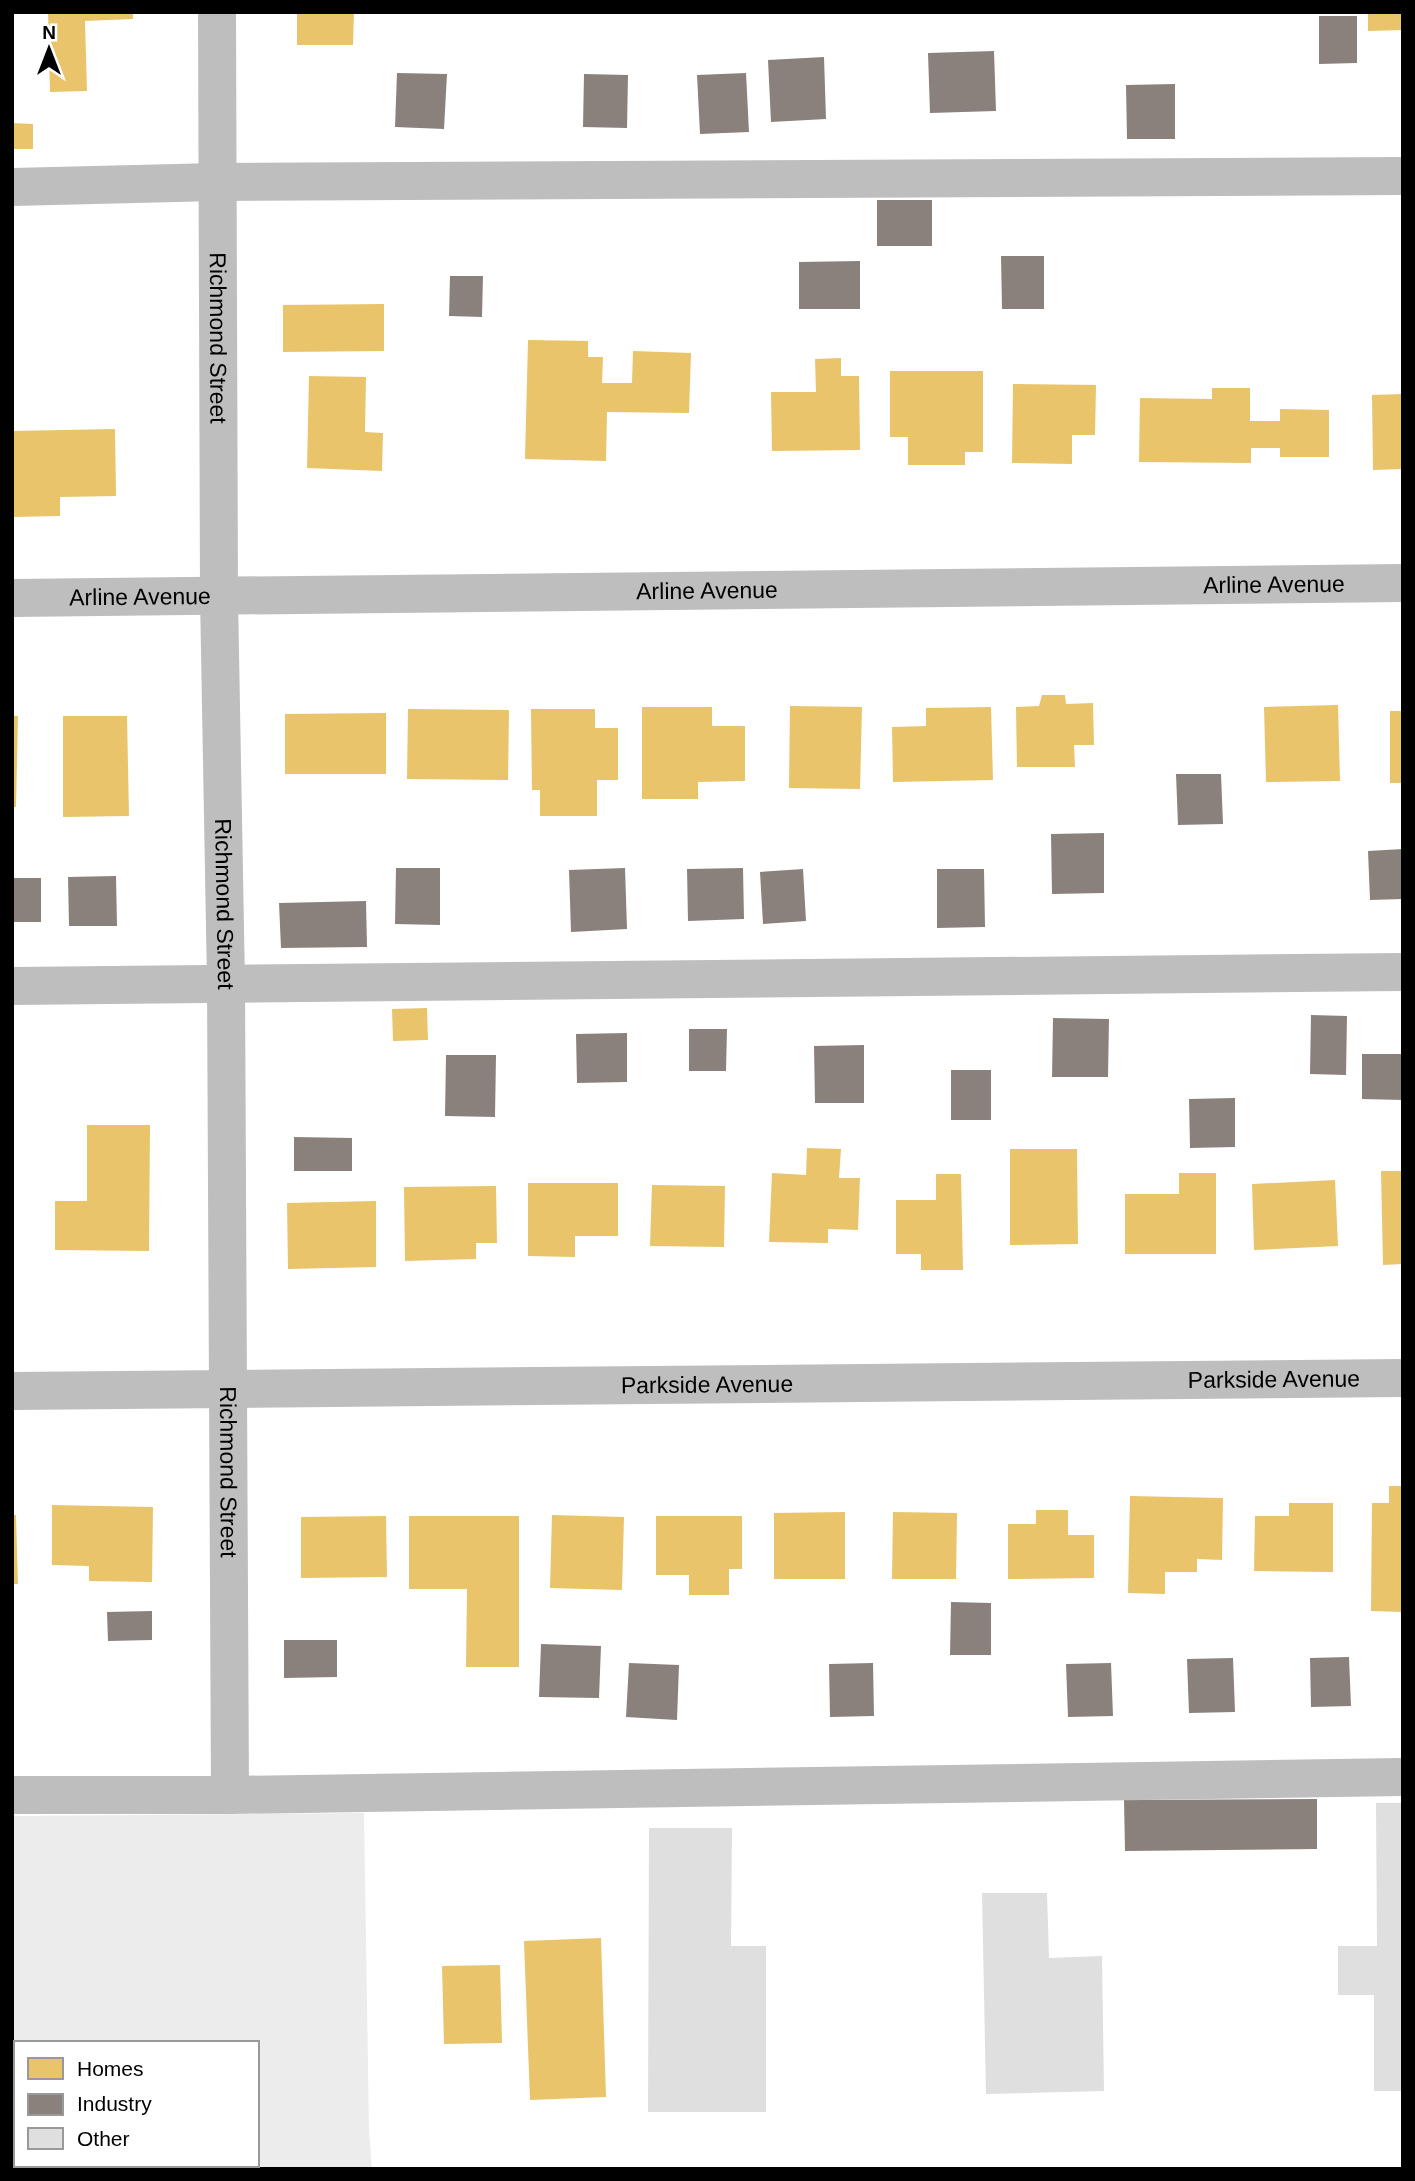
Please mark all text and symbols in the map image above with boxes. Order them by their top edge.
north arrow [14,14,84,84]
text: N [42,22,56,43]
street label: Richmond Street [205,252,231,424]
street label: Arline Avenue [1203,571,1345,598]
street label: Arline Avenue [636,577,778,604]
street label: Arline Avenue [69,583,211,610]
street label: Richmond Street [210,818,239,990]
street label: Parkside Avenue [1188,1365,1360,1393]
street label: Parkside Avenue [621,1371,793,1398]
street label: Richmond Street [215,1386,242,1558]
legend [14,2041,259,2167]
text: Homes [77,2057,144,2080]
text: Industry [77,2092,152,2115]
text: Other [77,2127,130,2150]

